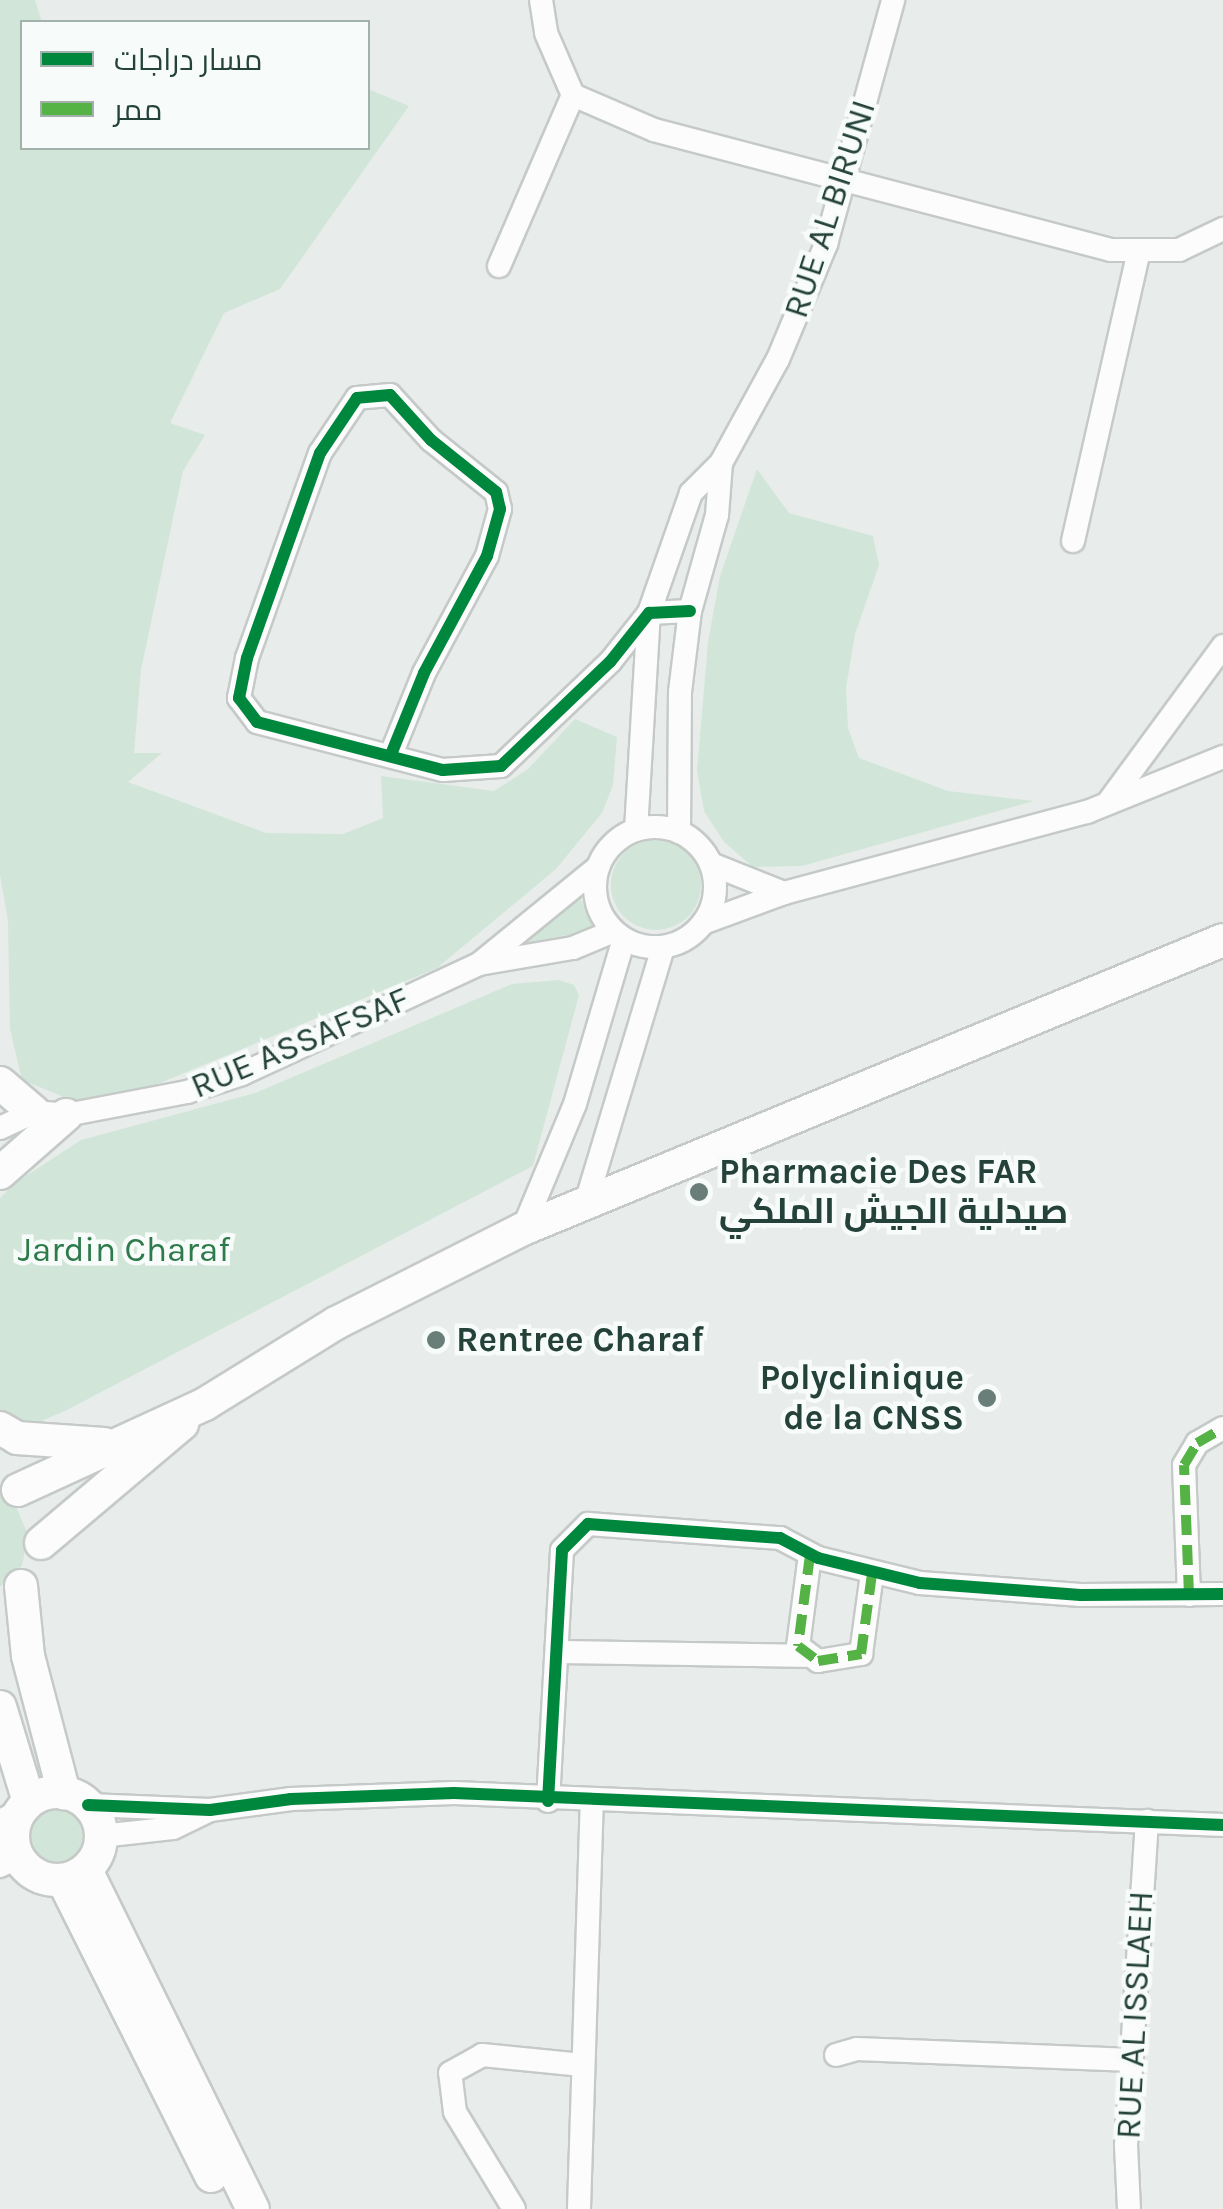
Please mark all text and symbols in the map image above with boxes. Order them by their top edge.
legend [20,20,370,150]
text: مسار دراجات [114,42,263,78]
text: ممر [114,92,163,128]
street label: RUE AL BIRUNI [775,95,885,323]
street label: RUE ASSAFSAF [185,978,415,1108]
place label: Pharmacie Des FAR صيدلية الجيش الملكي [719,1151,1068,1233]
marker: Pharmacie Des FAR صيدلية الجيش الملكي [688,1181,710,1203]
park label: Jardin Charaf [18,1229,230,1271]
place label: Rentree Charaf [456,1319,704,1361]
marker: Rentree Charaf [425,1329,447,1351]
place label: Polyclinique de la CNSS [760,1357,964,1439]
marker: Polyclinique de la CNSS [974,1385,1000,1411]
street label: RUE AL ISSLAEH [1108,1890,1162,2140]

